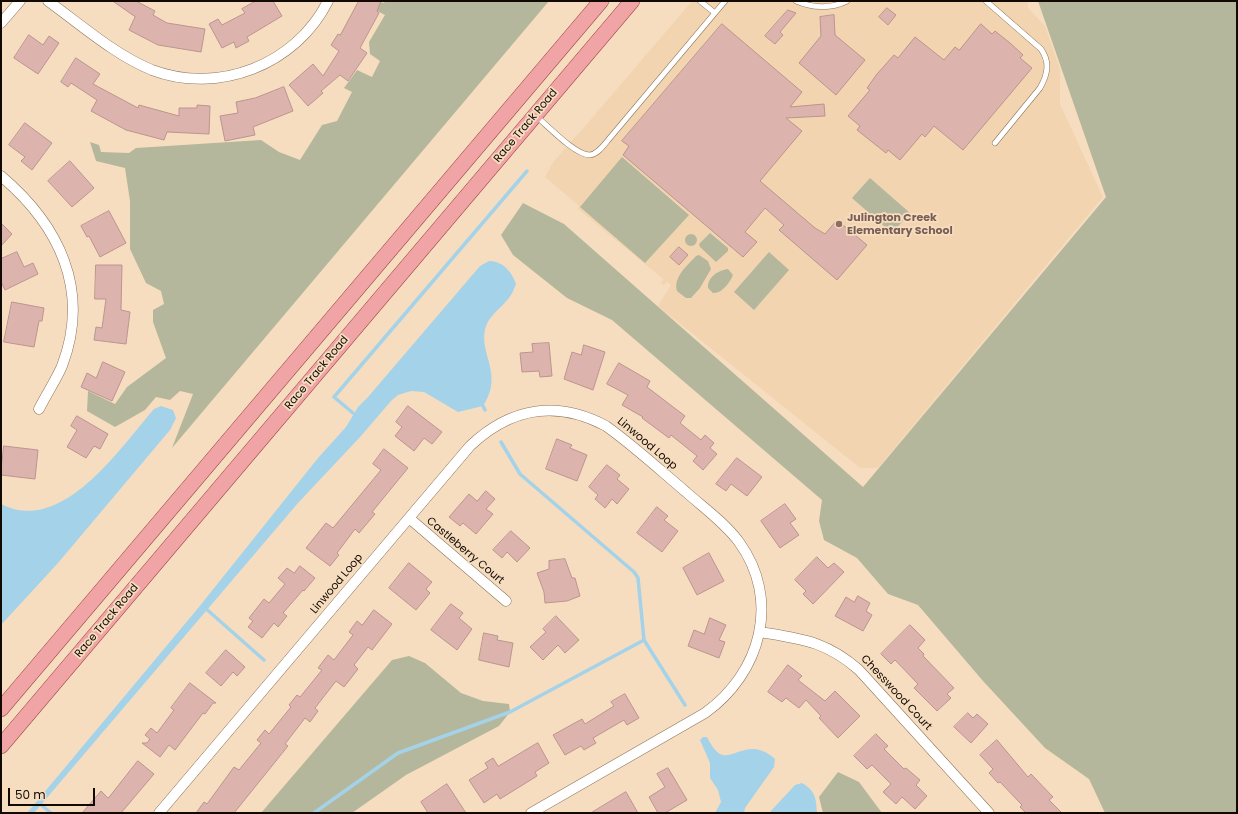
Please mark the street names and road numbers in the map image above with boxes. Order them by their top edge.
street label: Race Track Road [491,87,561,165]
street label: Race Track Road [282,334,352,412]
street label: Linwood Loop [614,415,680,473]
street label: Castleberry Court [423,515,507,587]
street label: Linwood Loop [308,551,366,617]
street label: Race Track Road [72,582,142,660]
street label: Chesswood Court [858,653,934,733]

